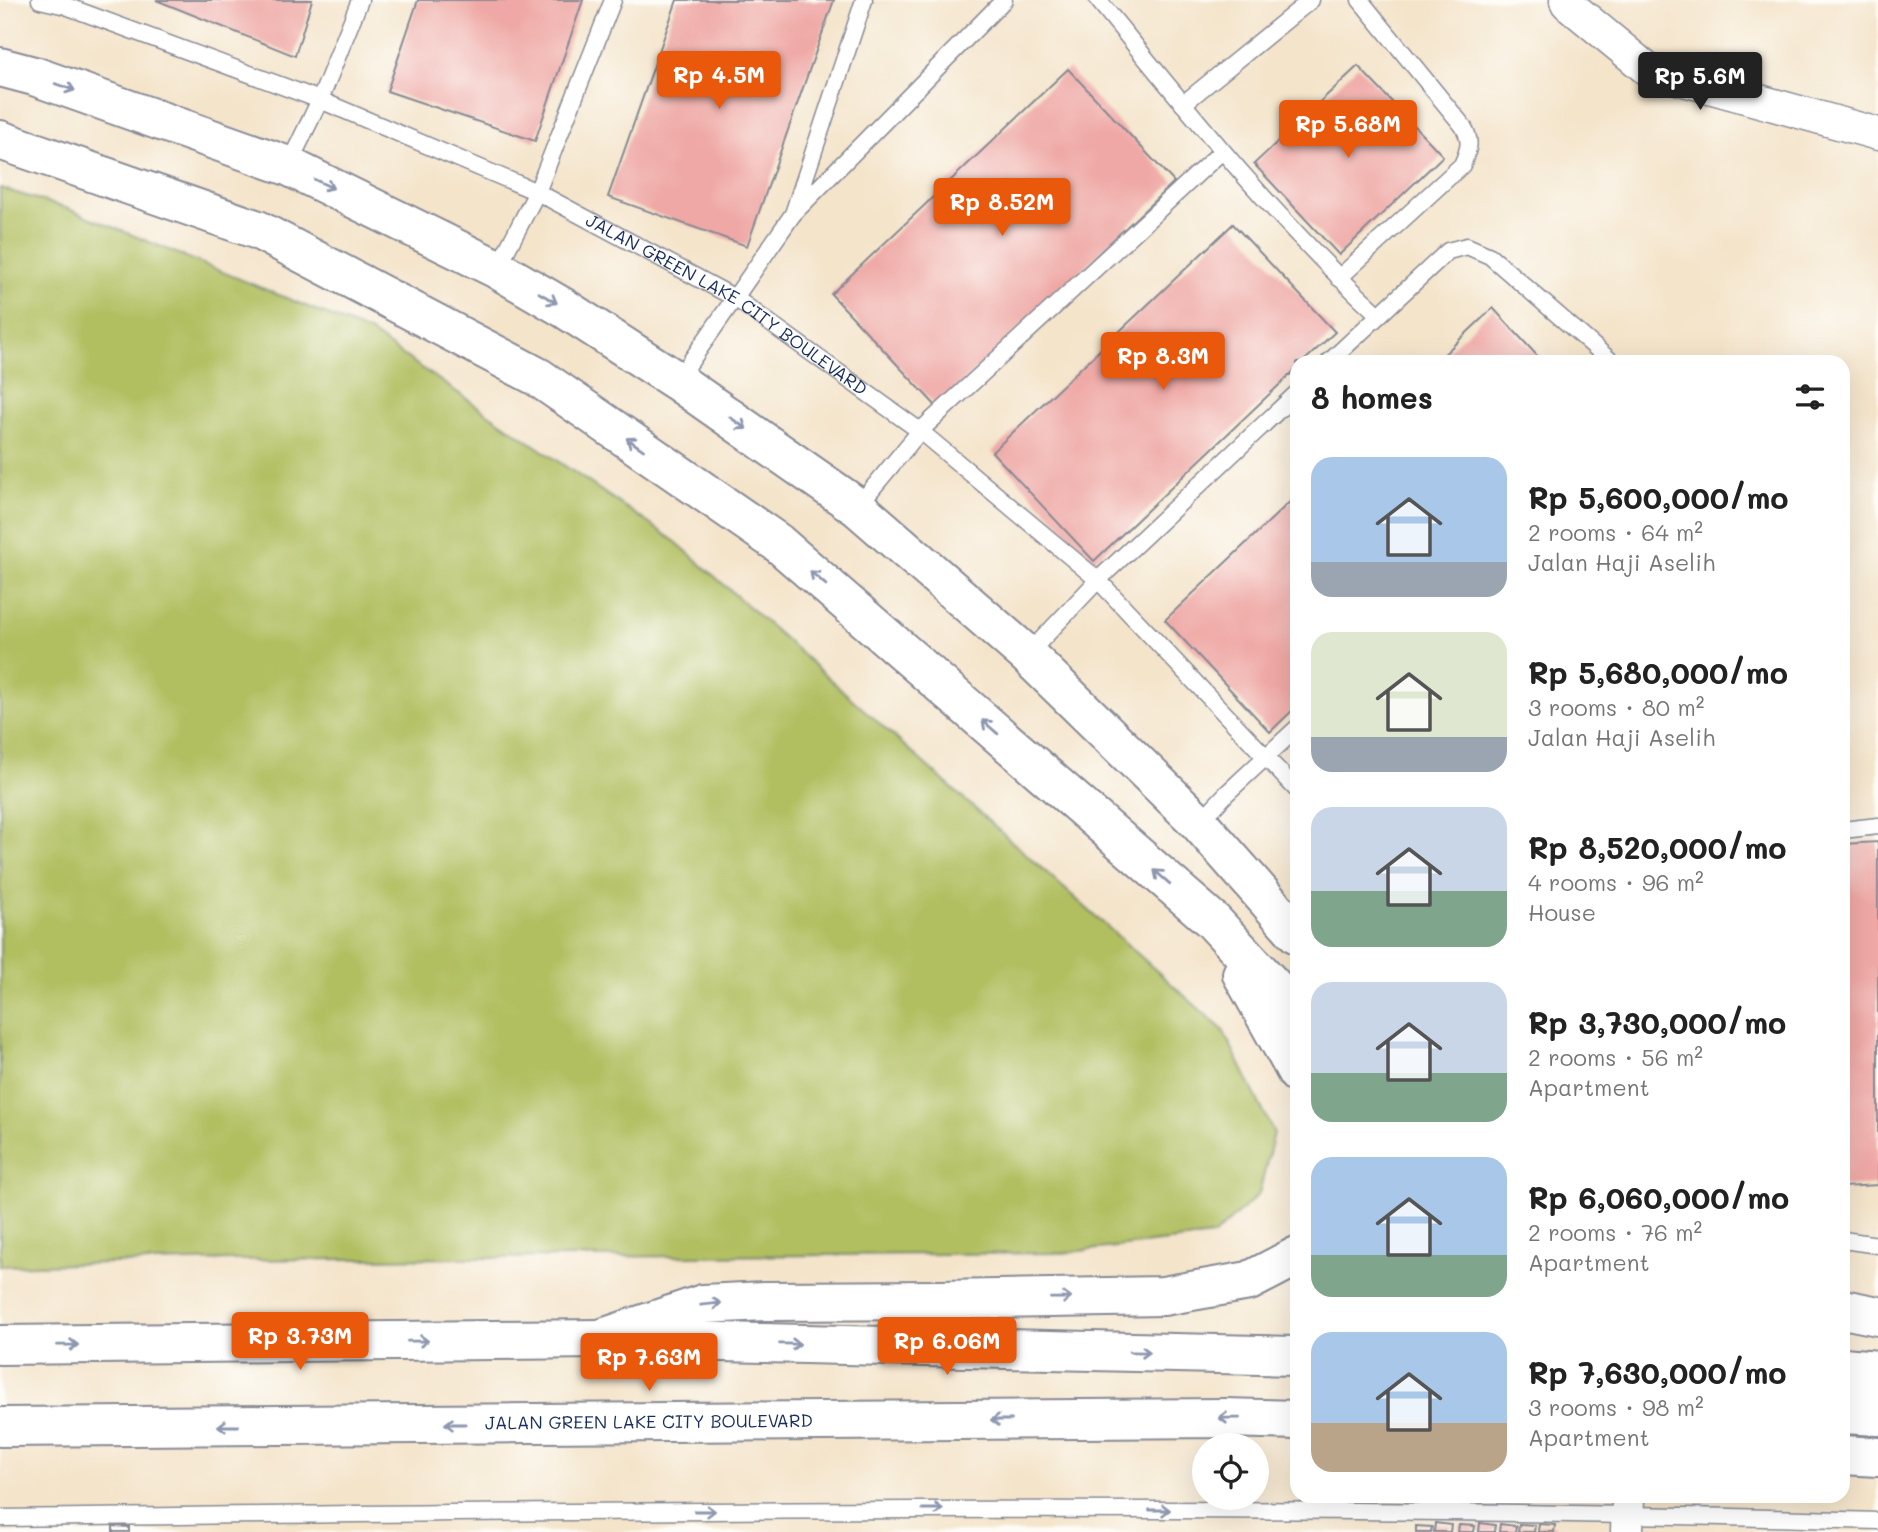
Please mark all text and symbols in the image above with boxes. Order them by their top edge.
pin: Rp 4.5M [654,52,784,111]
pin: Rp 5.6M [1635,52,1765,112]
text: Rp 4.5M [673,59,765,89]
text: Rp 5.6M [1654,60,1746,90]
one-way arrow [54,82,76,94]
pin: Rp 5.68M [1276,100,1420,160]
text: Rp 5.68M [1295,108,1401,138]
one-way arrow [313,177,334,191]
pin: Rp 8.52M [930,178,1074,238]
text: Rp 8.52M [950,186,1054,216]
street label: JALAN GREEN LAKE CITY BOULEVARD [582,207,873,400]
one-way arrow [538,292,558,306]
pin: Rp 8.3M [1098,332,1228,392]
text: Rp 8.3M [1117,340,1209,370]
text: 8 homes [1311,377,1433,417]
icon: filters [1791,378,1829,416]
one-way arrow [728,416,747,430]
one-way arrow [626,437,645,451]
text: Rp 5,600,000/mo [1528,477,1789,517]
icon: home [1367,485,1451,569]
text: 2 rooms · 64 m² [1528,517,1703,547]
text: Jalan Haji Aselih [1528,547,1715,577]
one-way arrow [810,570,828,586]
text: Rp 5,680,000/mo [1528,652,1788,692]
icon: home [1367,660,1451,744]
text: 3 rooms · 80 m² [1528,692,1704,722]
one-way arrow [981,719,999,735]
text: Jalan Haji Aselih [1528,722,1715,752]
text: Rp 8,520,000/mo [1528,827,1786,867]
icon: home [1367,835,1451,919]
text: 4 rooms · 96 m² [1528,867,1704,897]
one-way arrow [1153,869,1171,885]
text: House [1528,897,1596,927]
text: Rp 3,730,000/mo [1528,1002,1786,1042]
icon: home [1367,1010,1451,1094]
text: 2 rooms · 56 m² [1528,1042,1703,1072]
text: Apartment [1528,1072,1650,1102]
text: Rp 6,060,000/mo [1528,1177,1789,1217]
icon: home [1367,1185,1451,1269]
text: 2 rooms · 76 m² [1528,1217,1702,1247]
text: Apartment [1528,1247,1650,1277]
one-way arrow [1049,1291,1072,1305]
one-way arrow [699,1297,722,1310]
pin: Rp 3.73M [228,1312,372,1372]
pin: Rp 6.06M [875,1318,1019,1377]
text: Rp 3.73M [248,1320,352,1350]
text: Rp 6.06M [894,1325,1001,1355]
one-way arrow [406,1334,429,1348]
pin: Rp 7.63M [577,1334,721,1393]
one-way arrow [778,1337,801,1350]
one-way arrow [56,1338,79,1352]
text: Rp 7.63M [597,1341,701,1371]
one-way arrow [1128,1345,1151,1359]
text: Rp 7,630,000/mo [1528,1352,1786,1392]
icon: home [1367,1360,1451,1444]
text: 3 rooms · 98 m² [1528,1392,1704,1422]
street label: JALAN GREEN LAKE CITY BOULEVARD [485,1408,813,1434]
one-way arrow [1217,1411,1240,1425]
one-way arrow [990,1413,1013,1427]
one-way arrow [444,1417,467,1431]
one-way arrow [216,1419,239,1433]
text: Apartment [1528,1422,1650,1452]
map controls [1192,1433,1269,1510]
button: locate [1192,1433,1269,1510]
one-way arrow [921,1502,944,1516]
one-way arrow [1148,1503,1171,1517]
one-way arrow [693,1504,716,1518]

